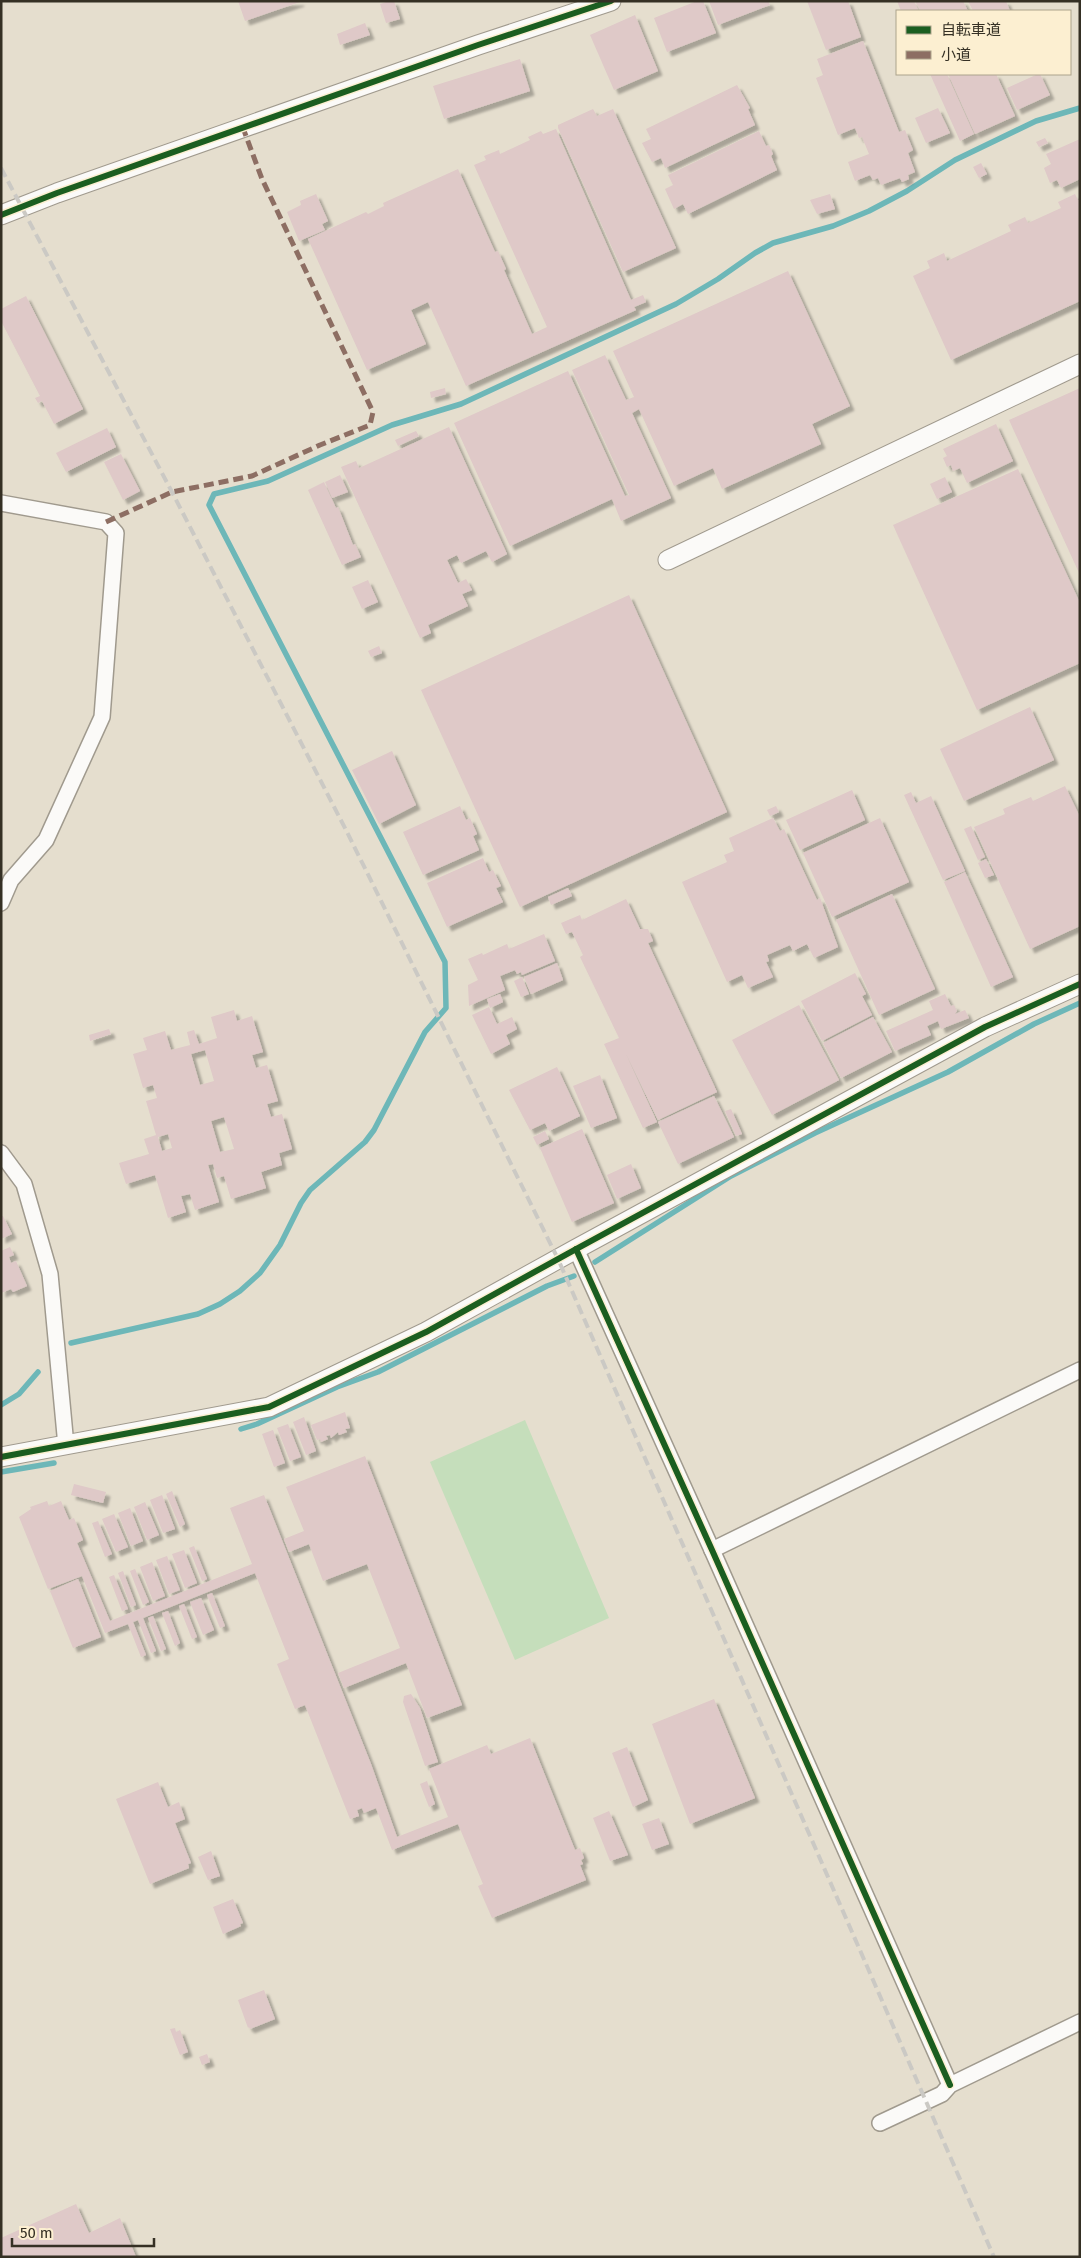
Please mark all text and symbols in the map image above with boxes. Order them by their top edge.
legend [896,10,1071,75]
text: 自転車道 [941,21,1001,39]
text: 小道 [941,46,971,64]
scale bar [12,2216,155,2248]
text: 50 m [20,2224,53,2242]

